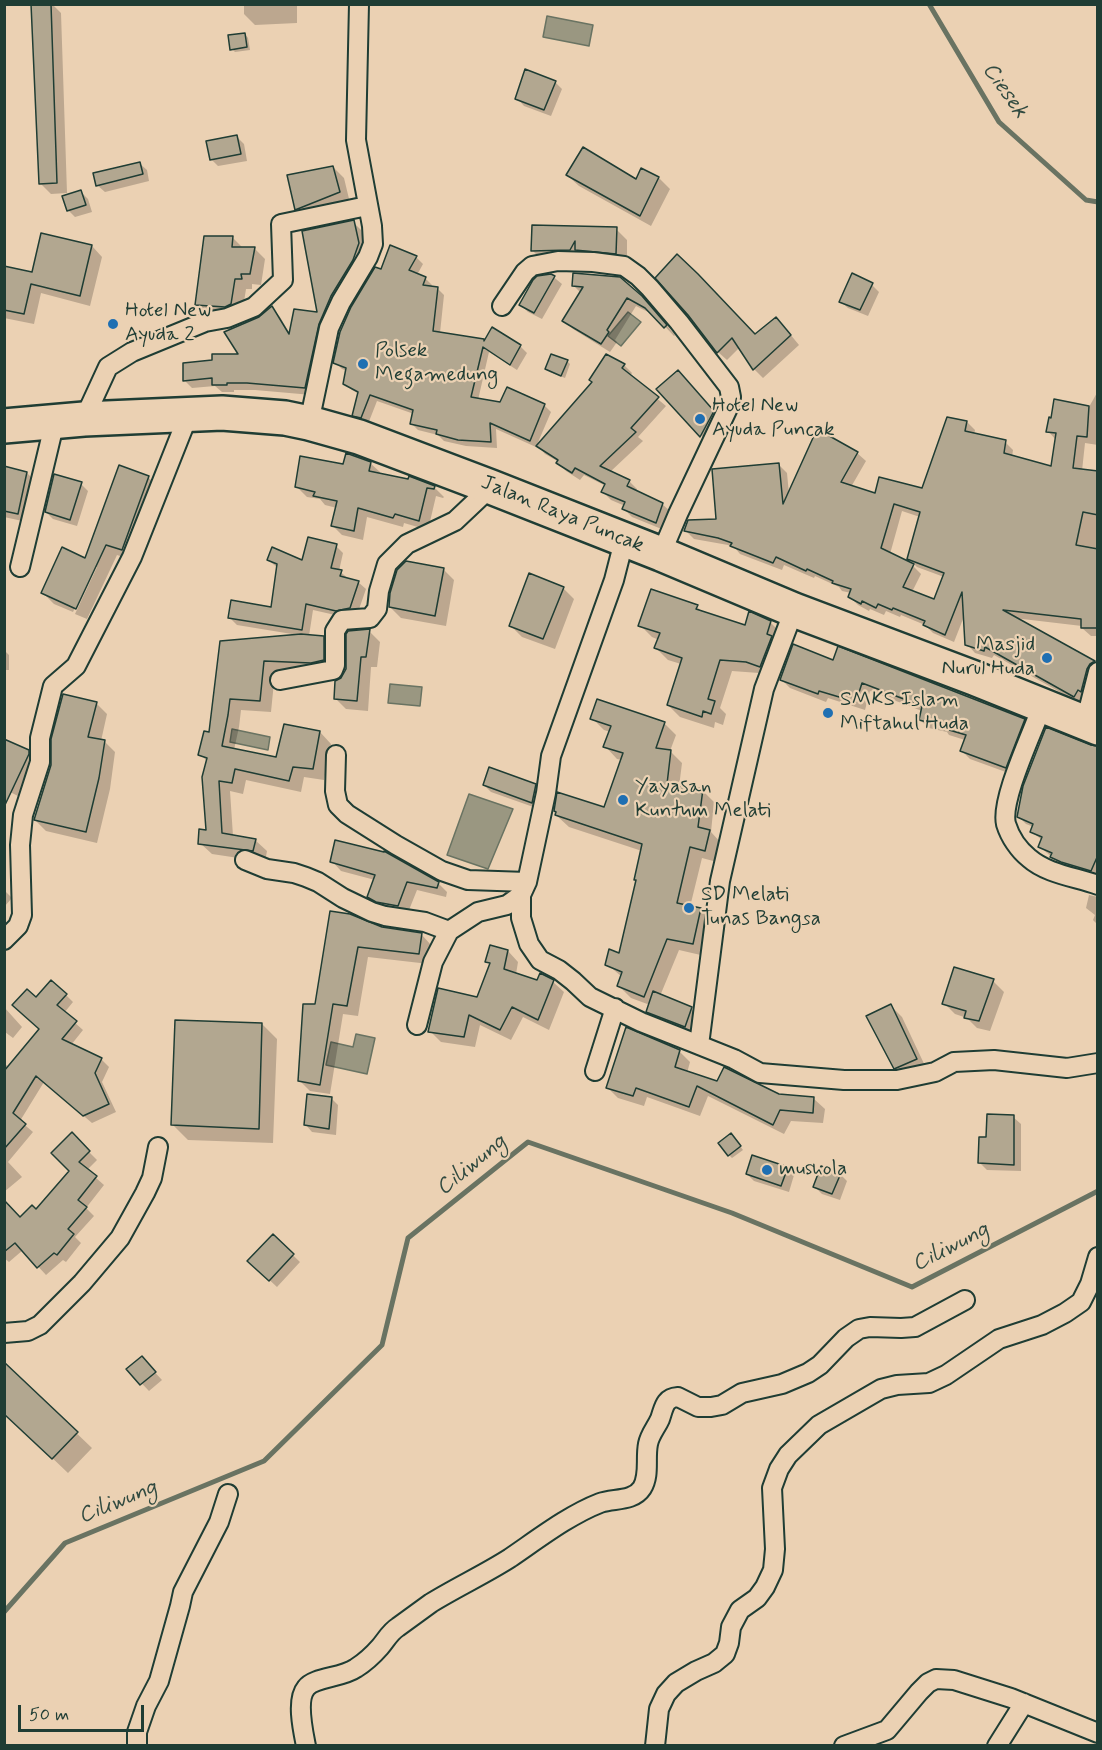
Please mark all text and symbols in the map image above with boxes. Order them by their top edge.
water label: Ciesek [976,58,1032,124]
place label: Hotel New Ayuda 2 [125,299,211,349]
marker: Hotel New Ayuda 2 [106,317,120,331]
place label: Polsek Megamedung [375,339,498,389]
marker: Polsek Megamedung [356,357,370,371]
place label: Hotel New Ayuda Puncak [712,394,835,444]
marker: Hotel New Ayuda Puncak [693,412,707,426]
street label: Jalan Raya Puncak [477,471,647,559]
place label: Masjid Nurul Huda [941,633,1035,683]
marker: Masjid Nurul Huda [1040,651,1054,665]
place label: SMKS Islam Miftahul Huda [840,688,969,738]
marker: SMKS Islam Miftahul Huda [821,706,835,720]
place label: Yayasan Kuntum Melati [635,775,771,825]
marker: Yayasan Kuntum Melati [616,793,630,807]
place label: SD Melati Tunas Bangsa [701,883,821,933]
marker: SD Melati Tunas Bangsa [682,901,696,915]
water label: Ciliwung [432,1130,512,1202]
place label: mushola [779,1157,847,1183]
marker: mushola [760,1163,774,1177]
water label: Ciliwung [908,1218,994,1278]
water label: Ciliwung [75,1475,161,1531]
scale bar [21,1693,147,1731]
text: 50 m [29,1703,69,1727]

